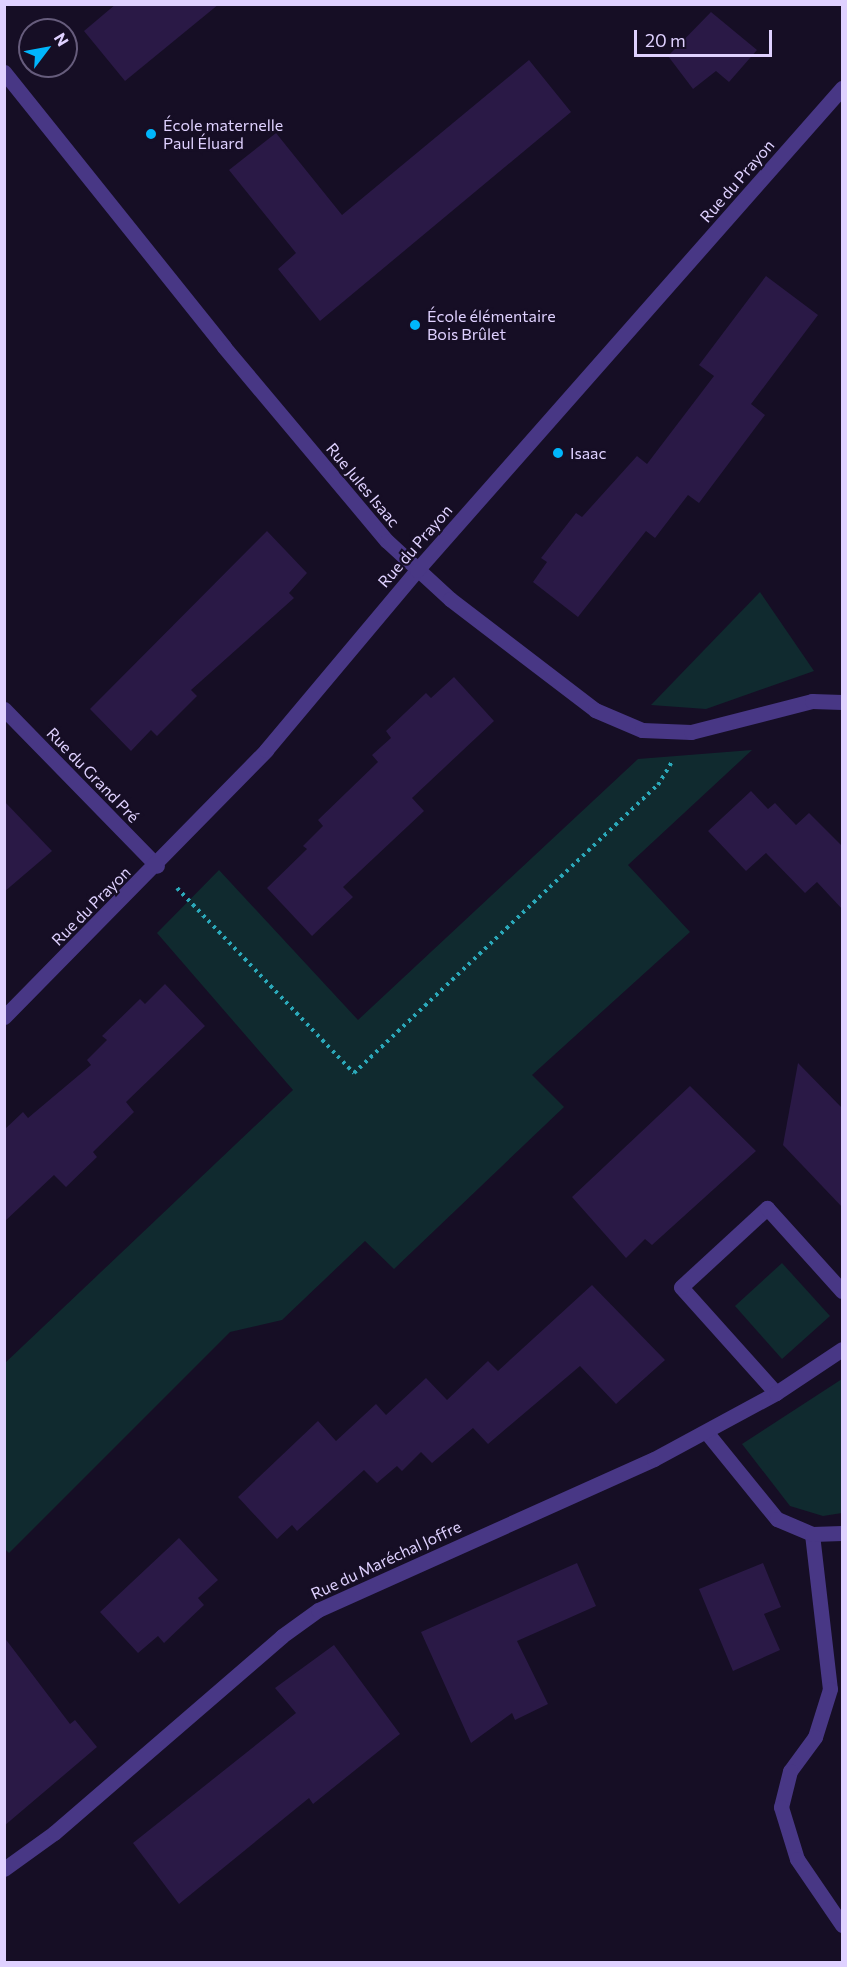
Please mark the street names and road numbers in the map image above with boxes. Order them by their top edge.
street label: Rue du Prayon [696,136,778,226]
street label: Rue Jules Isaac [322,439,404,531]
street label: Rue du Prayon [374,501,456,591]
street label: Rue du Grand Pré [43,723,143,827]
street label: Rue du Prayon [48,863,134,949]
street label: Rue du Maréchal Joffre [308,1517,464,1603]

